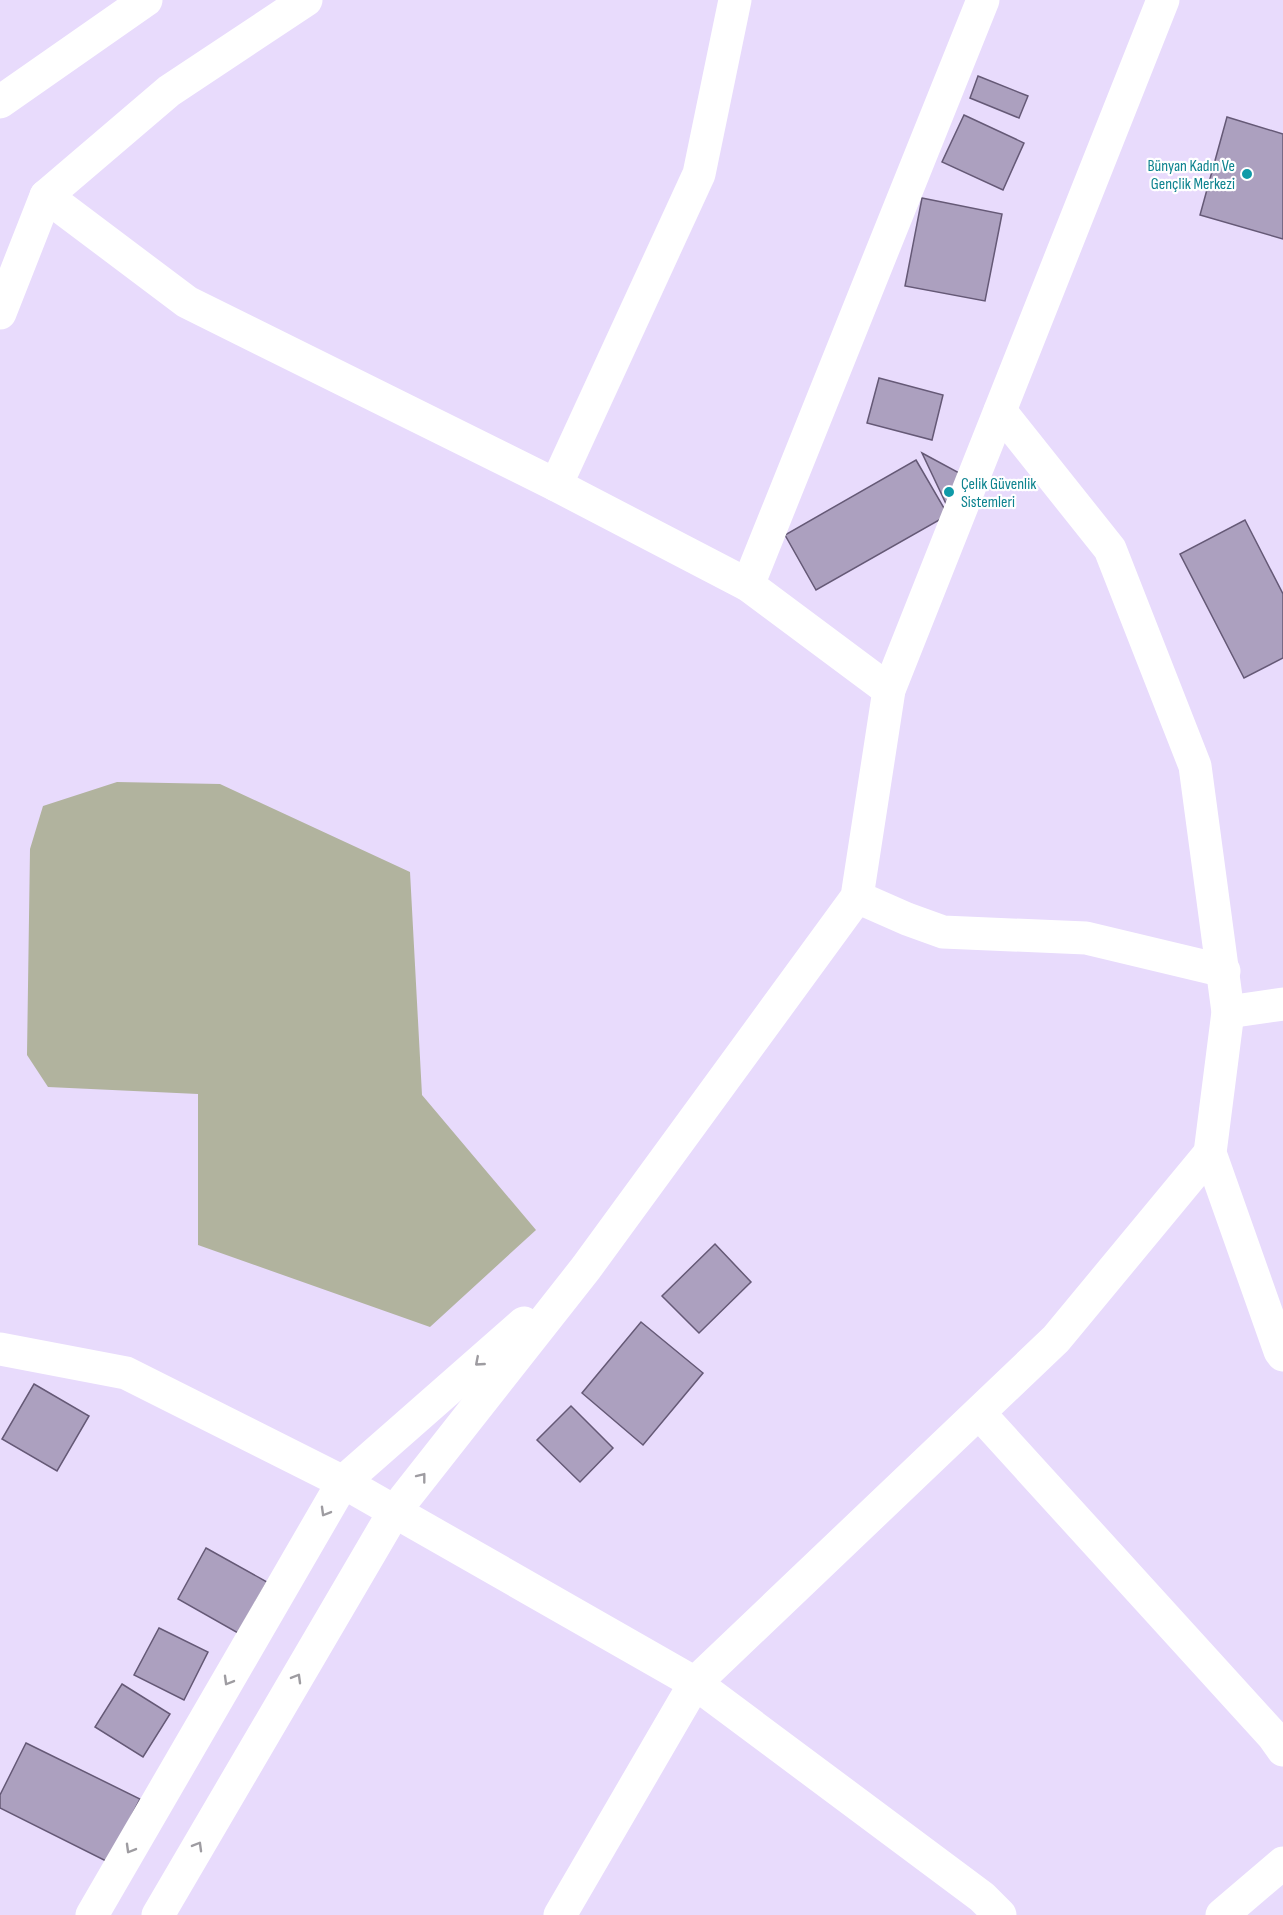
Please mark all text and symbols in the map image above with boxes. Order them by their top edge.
place label: Bünyan Kadın Ve Gençlik Merkezi [1147,157,1235,194]
marker: Bünyan Kadın Ve Gençlik Merkezi [1240,167,1254,181]
place label: Çelik Güvenlik Sistemleri [961,475,1036,512]
marker: Çelik Güvenlik Sistemleri [942,485,956,499]
one-way arrow [475,1355,486,1366]
one-way arrow [414,1473,425,1484]
one-way arrow [321,1506,333,1516]
one-way arrow [289,1674,301,1684]
one-way arrow [223,1675,235,1685]
one-way arrow [191,1842,203,1852]
one-way arrow [125,1843,137,1853]

